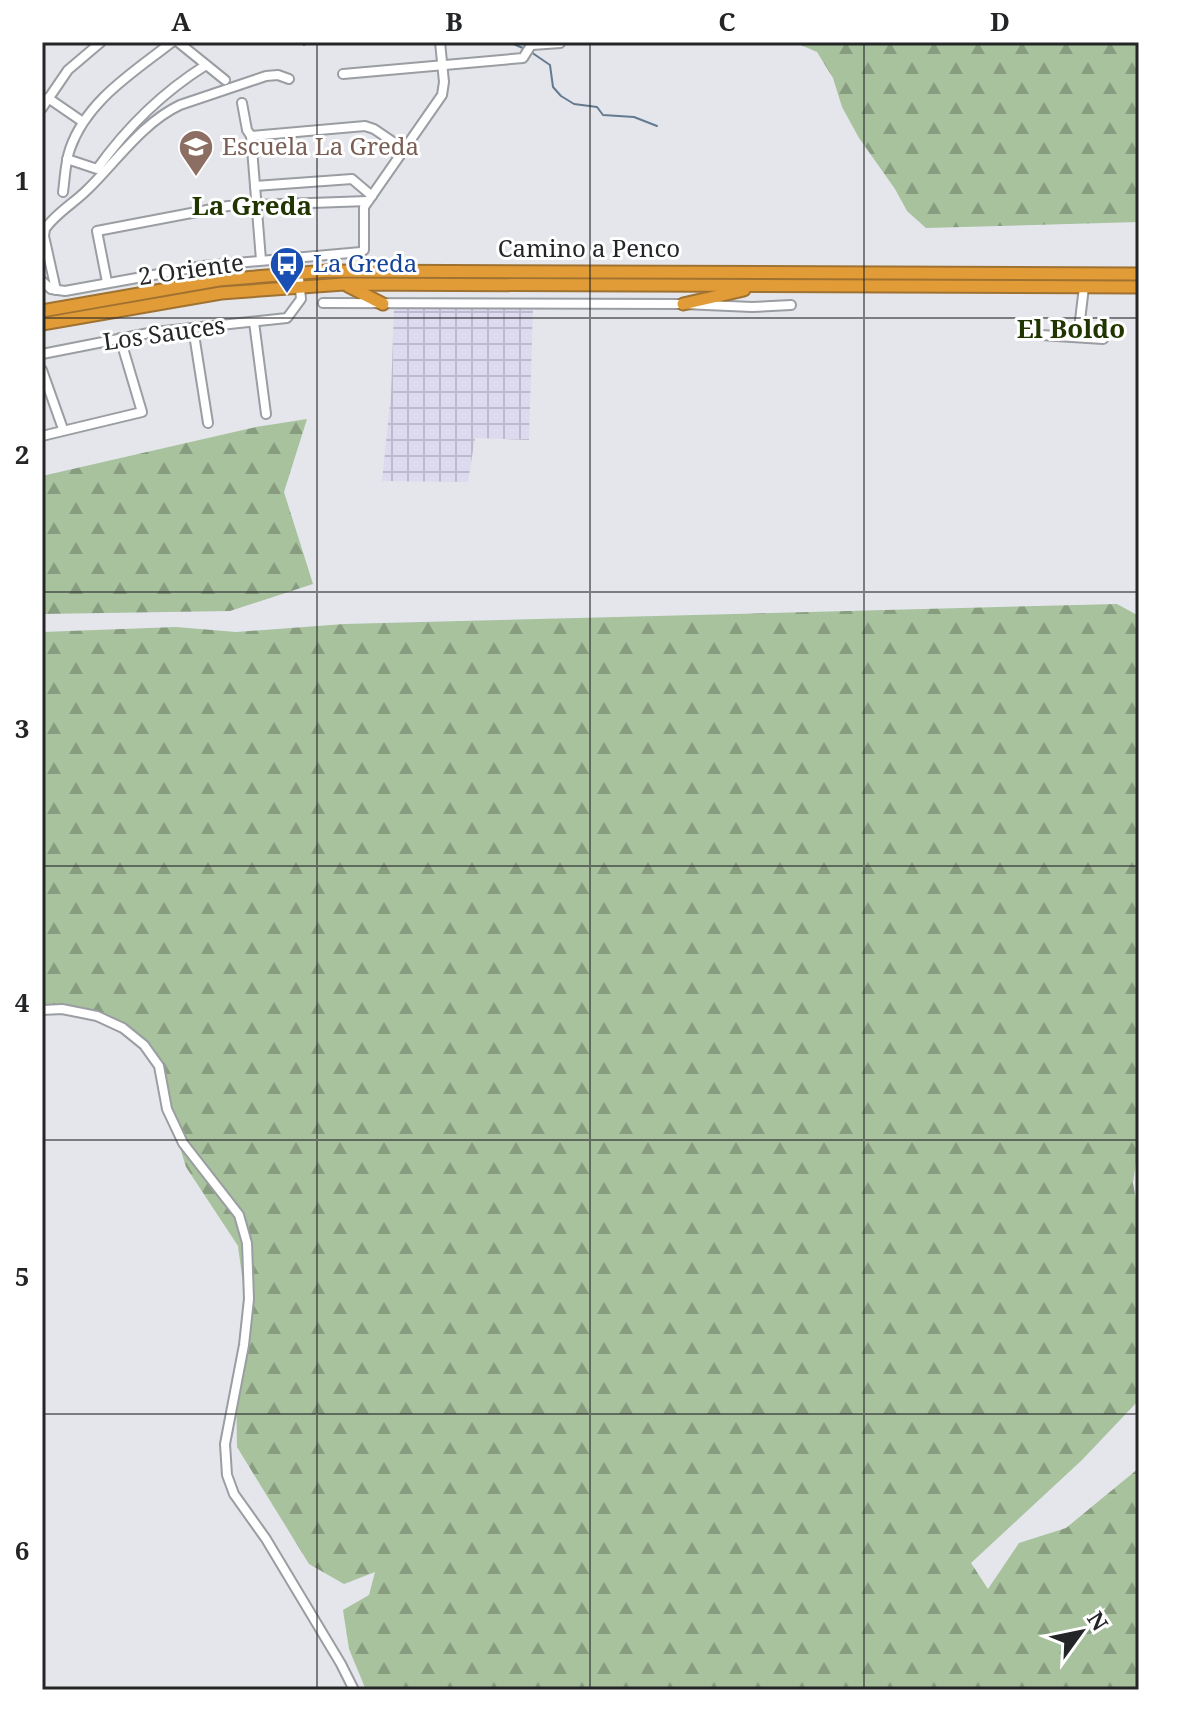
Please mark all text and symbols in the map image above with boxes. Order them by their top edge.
text: A [171,3,191,39]
text: B [445,3,463,39]
text: C [718,3,736,39]
text: D [990,3,1010,39]
school or university icon: Escuela La Greda [177,128,215,178]
place label: Escuela La Greda [222,129,419,162]
text: 1 [15,162,29,198]
district label: La Greda [192,187,312,223]
street label: Camino a Penco [498,231,680,264]
street label: 2 Oriente [136,245,246,292]
bus stop icon: La Greda [268,245,306,295]
place label: La Greda [313,246,417,279]
street label: Los Sauces [101,308,227,357]
district label: El Boldo [1017,310,1125,346]
text: 2 [15,436,29,472]
text: 3 [15,710,29,746]
text: 4 [15,984,30,1020]
text: 5 [15,1258,29,1294]
text: 6 [15,1532,29,1568]
north arrow [1041,1592,1121,1672]
text: N [1081,1605,1116,1636]

